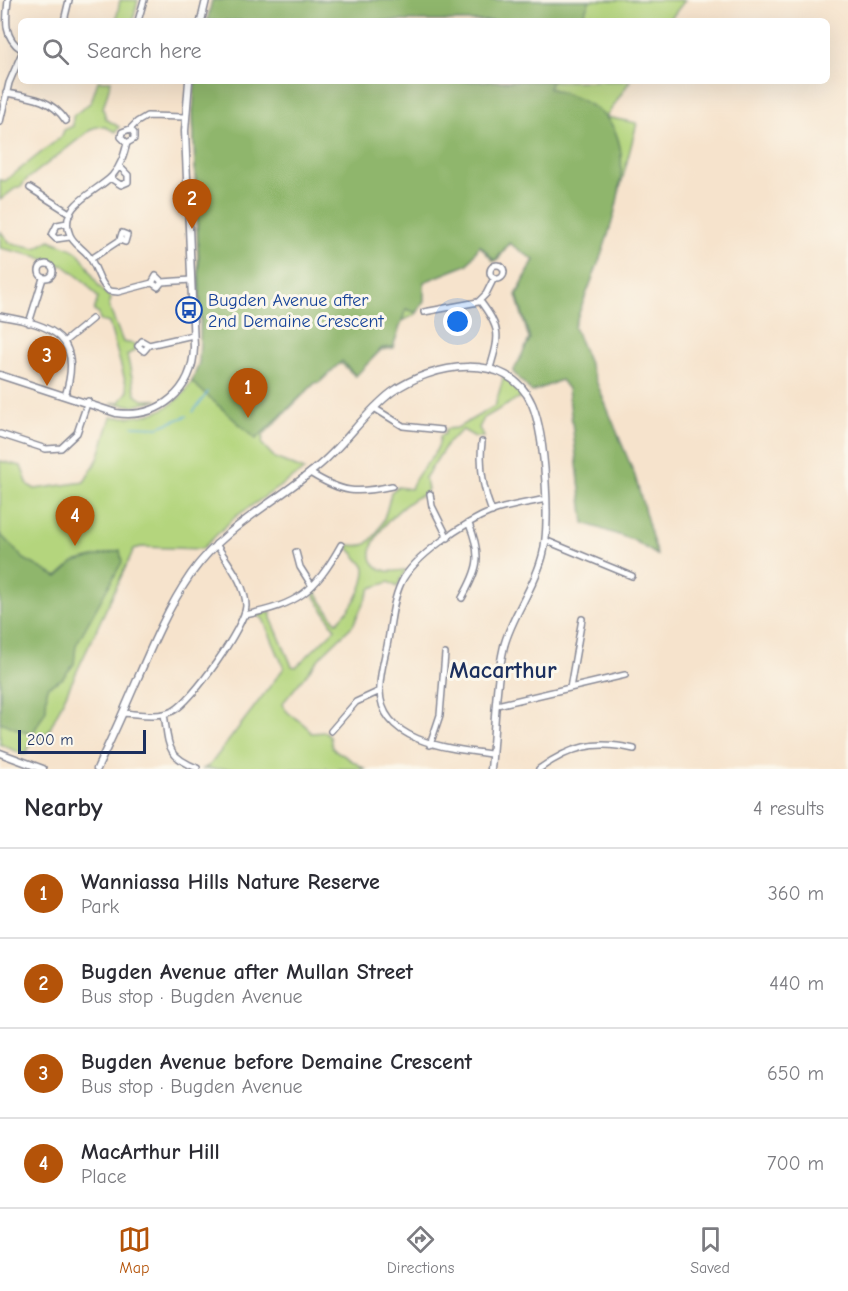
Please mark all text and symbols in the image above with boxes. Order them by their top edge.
search box [18,18,830,84]
icon: search [39,35,72,68]
text: Search here [87,38,202,64]
pin: 2 [172,180,212,229]
place label: Bugden Avenue after 2nd Demaine Crescent [208,290,384,332]
bus stop icon: Bugden Avenue after 2nd Demaine Crescent [174,295,204,325]
your location [443,307,472,336]
pin: 3 [28,336,66,386]
pin: 1 [228,368,268,418]
pin: 4 [56,496,94,546]
district label: Macarthur [449,656,557,684]
scale bar [18,727,146,754]
text: 200 m [27,731,73,749]
text: Nearby [24,793,103,823]
text: 4 results [753,797,824,820]
text: Wanniassa Hills Nature Reserve [81,869,380,895]
text: 1 [40,882,47,905]
text: 360 m [768,882,824,905]
text: Park [81,895,119,918]
text: Bugden Avenue after Mullan Street [81,959,413,985]
text: 2 [39,972,48,995]
text: 440 m [769,972,824,995]
text: Bus stop · Bugden Avenue [81,985,303,1008]
text: Bugden Avenue before Demaine Crescent [81,1049,472,1075]
text: 3 [39,1062,48,1085]
text: 650 m [767,1062,824,1085]
text: Bus stop · Bugden Avenue [81,1075,303,1098]
text: MacArthur Hill [81,1139,220,1165]
text: 4 [39,1152,48,1175]
text: 700 m [767,1152,824,1175]
text: Place [81,1165,127,1188]
tab: Map [118,1223,151,1277]
tab: Directions [387,1223,454,1277]
tab: Saved [690,1223,730,1277]

